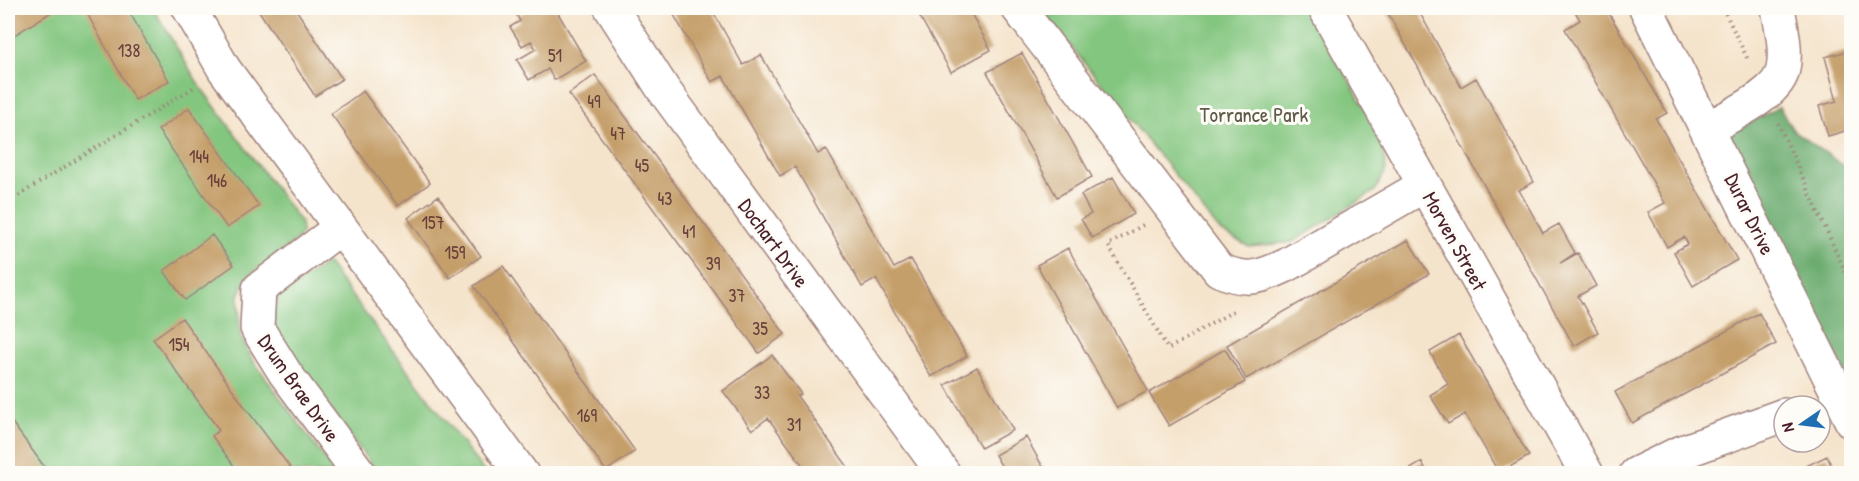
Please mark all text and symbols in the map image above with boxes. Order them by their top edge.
house number: 138 [118,38,140,63]
house number: 51 [548,43,562,68]
house number: 49 [587,89,601,114]
park label: Torrance Park [1200,100,1309,129]
house number: 47 [610,121,626,146]
house number: 144 [189,144,209,169]
house number: 45 [635,153,650,178]
house number: 146 [207,168,227,193]
street label: Durar Drive [1718,168,1782,260]
house number: 43 [658,186,672,211]
street label: Morven Street [1416,186,1494,296]
street label: Dochart Drive [732,193,816,293]
house number: 157 [421,210,445,235]
house number: 41 [682,219,696,244]
house number: 159 [445,240,466,265]
house number: 39 [706,251,721,276]
house number: 37 [729,283,746,308]
house number: 35 [752,316,768,341]
street label: Drum Brae Drive [251,328,347,448]
house number: 154 [169,332,190,357]
house number: 33 [754,380,770,405]
north arrow [1772,394,1832,454]
house number: 169 [577,403,598,428]
house number: 31 [787,412,801,437]
text: N [1776,420,1799,434]

